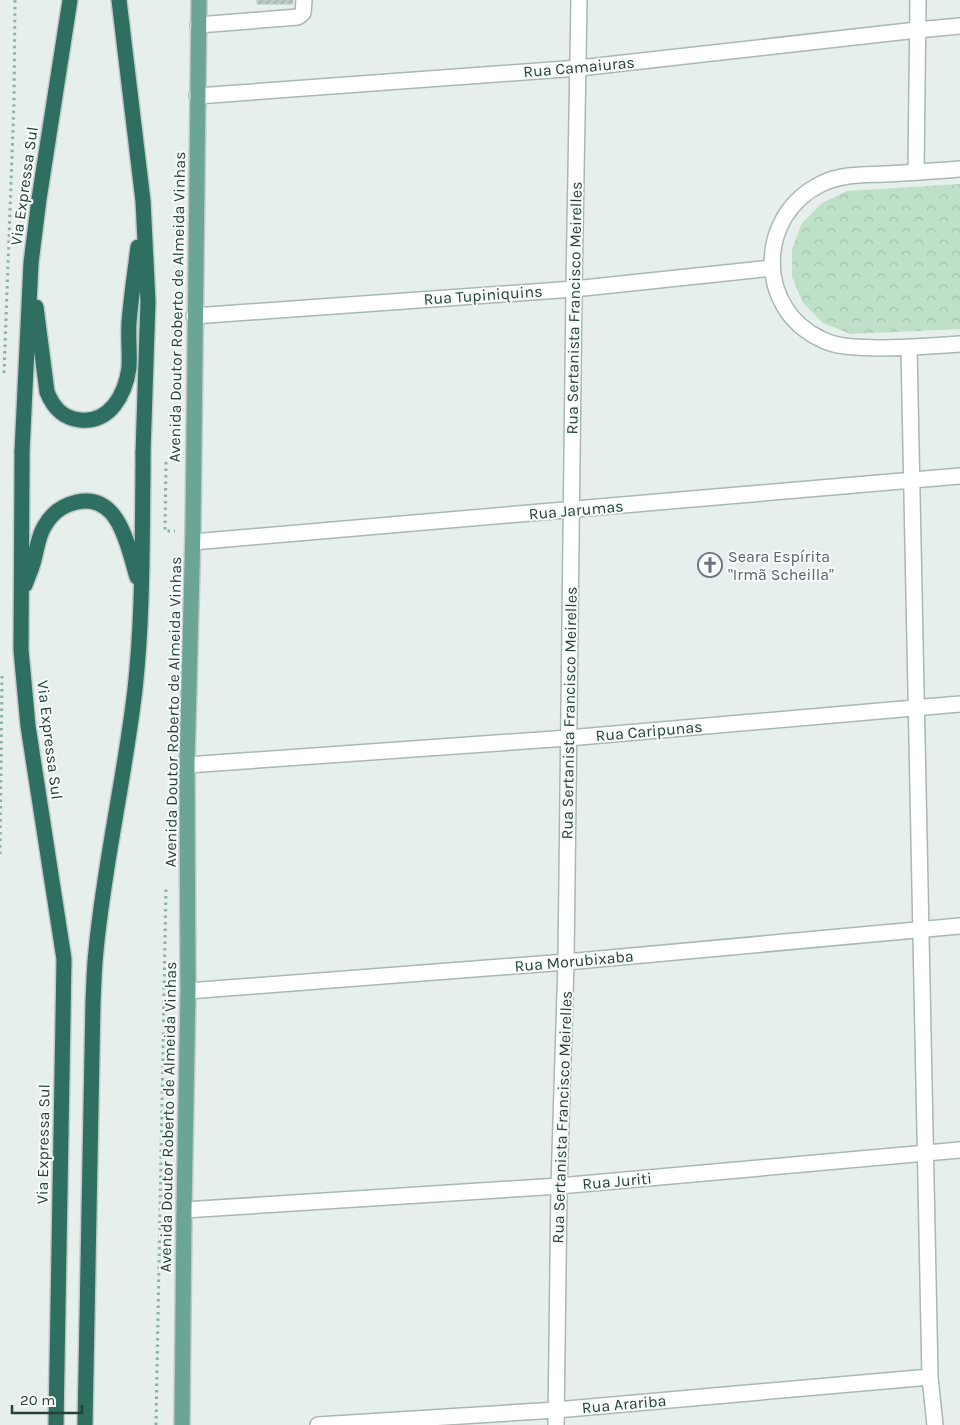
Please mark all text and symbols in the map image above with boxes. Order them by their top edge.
street label: Rua Camaiuras [522,53,636,81]
street label: Via Expressa Sul [6,125,42,247]
street label: Avenida Doutor Roberto de Almeida Vinhas [165,151,189,463]
street label: Rua Sertanista Francisco Meirelles [562,181,586,435]
street label: Rua Tupiniquins [423,281,543,309]
street label: Rua Jarumas [528,496,624,524]
place label: Seara Espírita "Irmã Scheilla" [728,547,834,584]
church icon: Seara Espírita "Irmã Scheilla" [697,552,723,578]
street label: Avenida Doutor Roberto de Almeida Vinhas [161,556,185,868]
street label: Rua Sertanista Francisco Meirelles [557,586,581,840]
street label: Via Expressa Sul [33,679,67,801]
street label: Rua Caripunas [595,717,703,745]
street label: Rua Morubixaba [514,946,634,976]
street label: Avenida Doutor Roberto de Almeida Vinhas [156,961,180,1273]
street label: Rua Sertanista Francisco Meirelles [548,990,576,1244]
street label: Via Expressa Sul [32,1084,54,1204]
street label: Rua Juriti [582,1169,652,1193]
scale bar [12,1382,82,1414]
text: 20 m [20,1391,55,1409]
street label: Rua Arariba [581,1391,667,1417]

